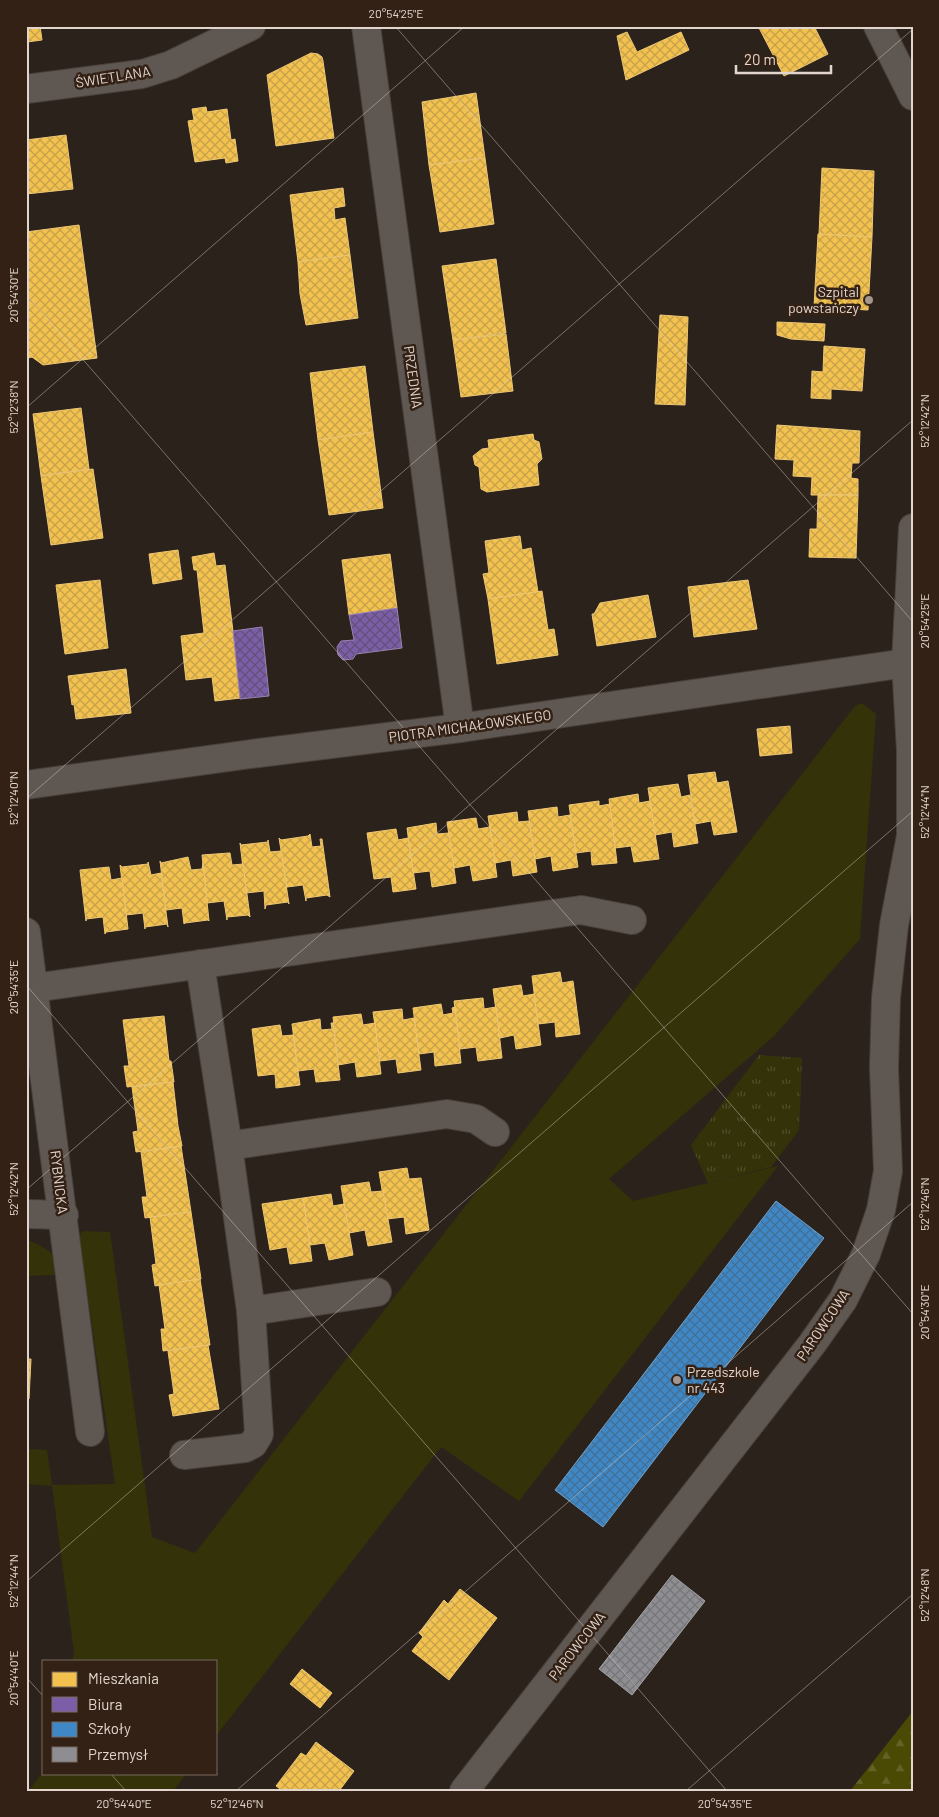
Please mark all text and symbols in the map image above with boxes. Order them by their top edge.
text: 20°54'25"E [369,6,424,20]
scale bar [736,42,832,74]
text: 20 m [744,50,776,68]
street label: ŚWIETLANA [74,62,152,91]
text: 20°54'30"E [6,267,20,323]
place label: Szpital powstańczy [788,283,860,316]
marker: Szpital powstańczy [863,294,875,306]
street label: PRZEDNIA [401,344,426,410]
text: 52°12'38"N [6,380,20,434]
text: 52°12'42"N [917,394,931,448]
text: 20°54'25"E [917,594,931,649]
street label: PIOTRA MICHAŁOWSKIEGO [388,706,552,745]
text: 52°12'40"N [6,771,20,825]
text: 52°12'44"N [917,785,931,839]
text: 20°54'35"E [6,960,20,1014]
street label: RYBNICKA [47,1149,72,1215]
text: 52°12'42"N [6,1162,20,1216]
text: 52°12'46"N [917,1177,931,1231]
text: 20°54'30"E [917,1284,931,1340]
street label: PAROWCOWA [793,1285,853,1364]
place label: Przedszkole nr 443 [687,1363,760,1396]
marker: Przedszkole nr 443 [671,1374,683,1386]
text: 52°12'44"N [6,1554,20,1608]
text: 52°12'48"N [917,1568,931,1622]
street label: PAROWCOWA [545,1608,609,1683]
text: 20°54'40"E [6,1650,20,1706]
legend [42,1660,218,1774]
text: Mieszkania [88,1669,159,1687]
text: Biura [88,1695,122,1713]
text: Szkoły [88,1719,131,1737]
text: Przemysł [88,1745,148,1763]
text: 20°54'40"E [96,1796,152,1810]
text: 52°12'46"N [210,1796,264,1810]
text: 20°54'35"E [698,1796,752,1810]

